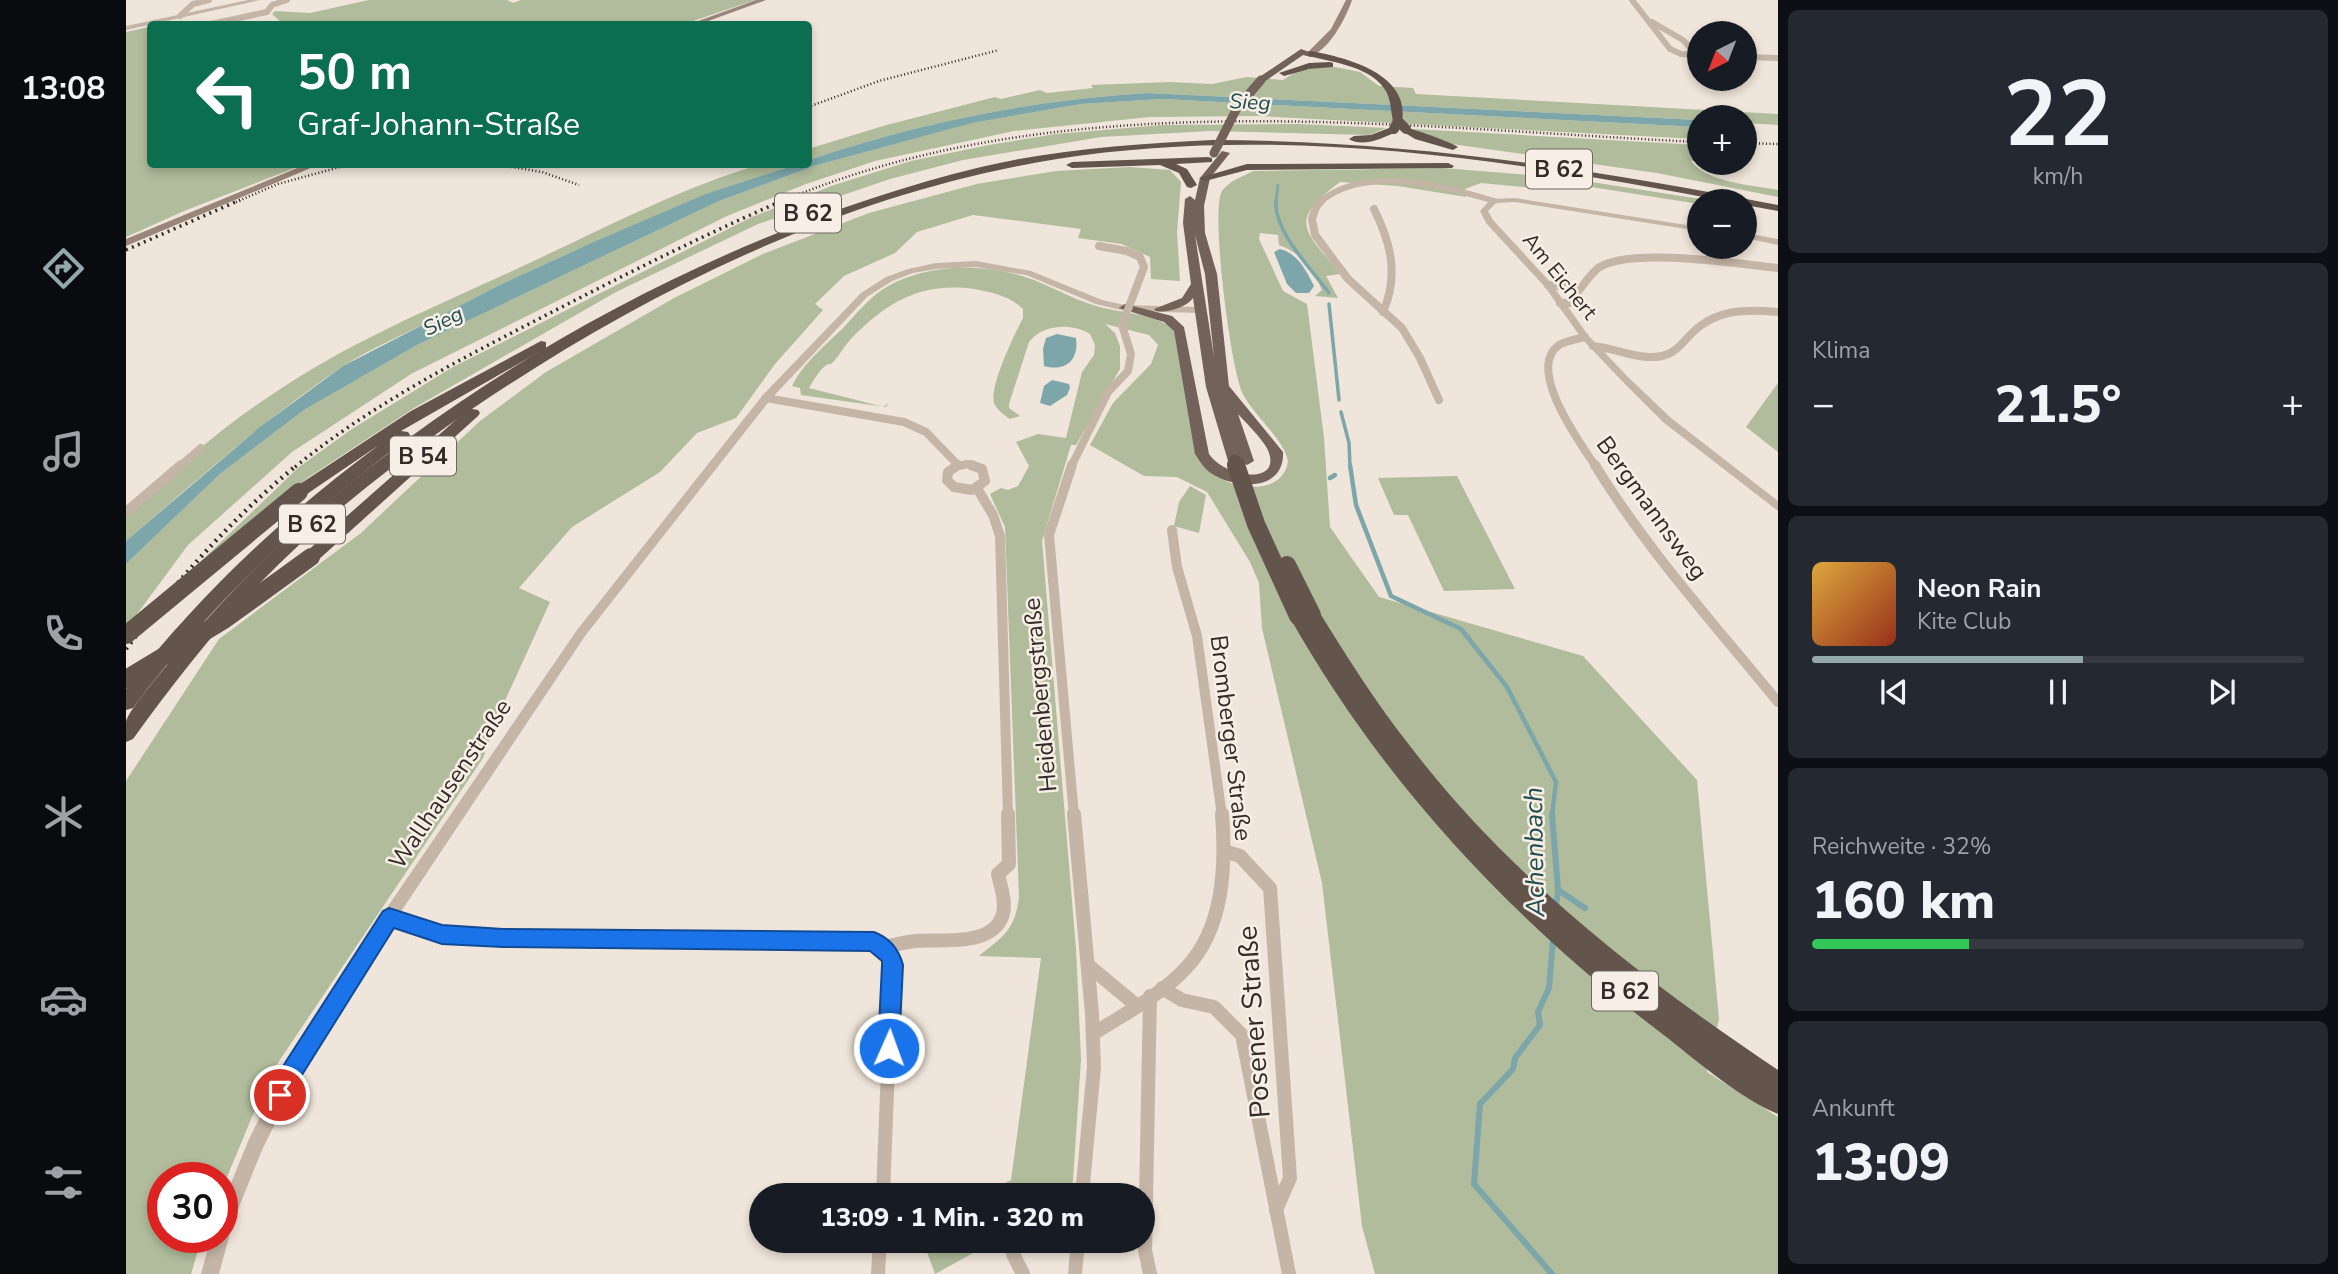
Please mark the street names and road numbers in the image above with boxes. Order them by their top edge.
road number: B 62 [1526,150,1592,188]
road number: B 62 [775,194,841,232]
street label: Am Eichert [1516,227,1604,326]
street label: Bergmannsweg [1589,430,1715,586]
road number: B 54 [390,436,456,476]
road number: B 62 [279,504,345,544]
street label: Heidenbergstraße [1016,597,1064,793]
street label: Bromberger Straße [1202,633,1260,843]
street label: Wallhausenstraße [381,693,519,875]
street label: Posener Straße [1228,924,1280,1119]
road number: B 62 [1592,972,1658,1010]

